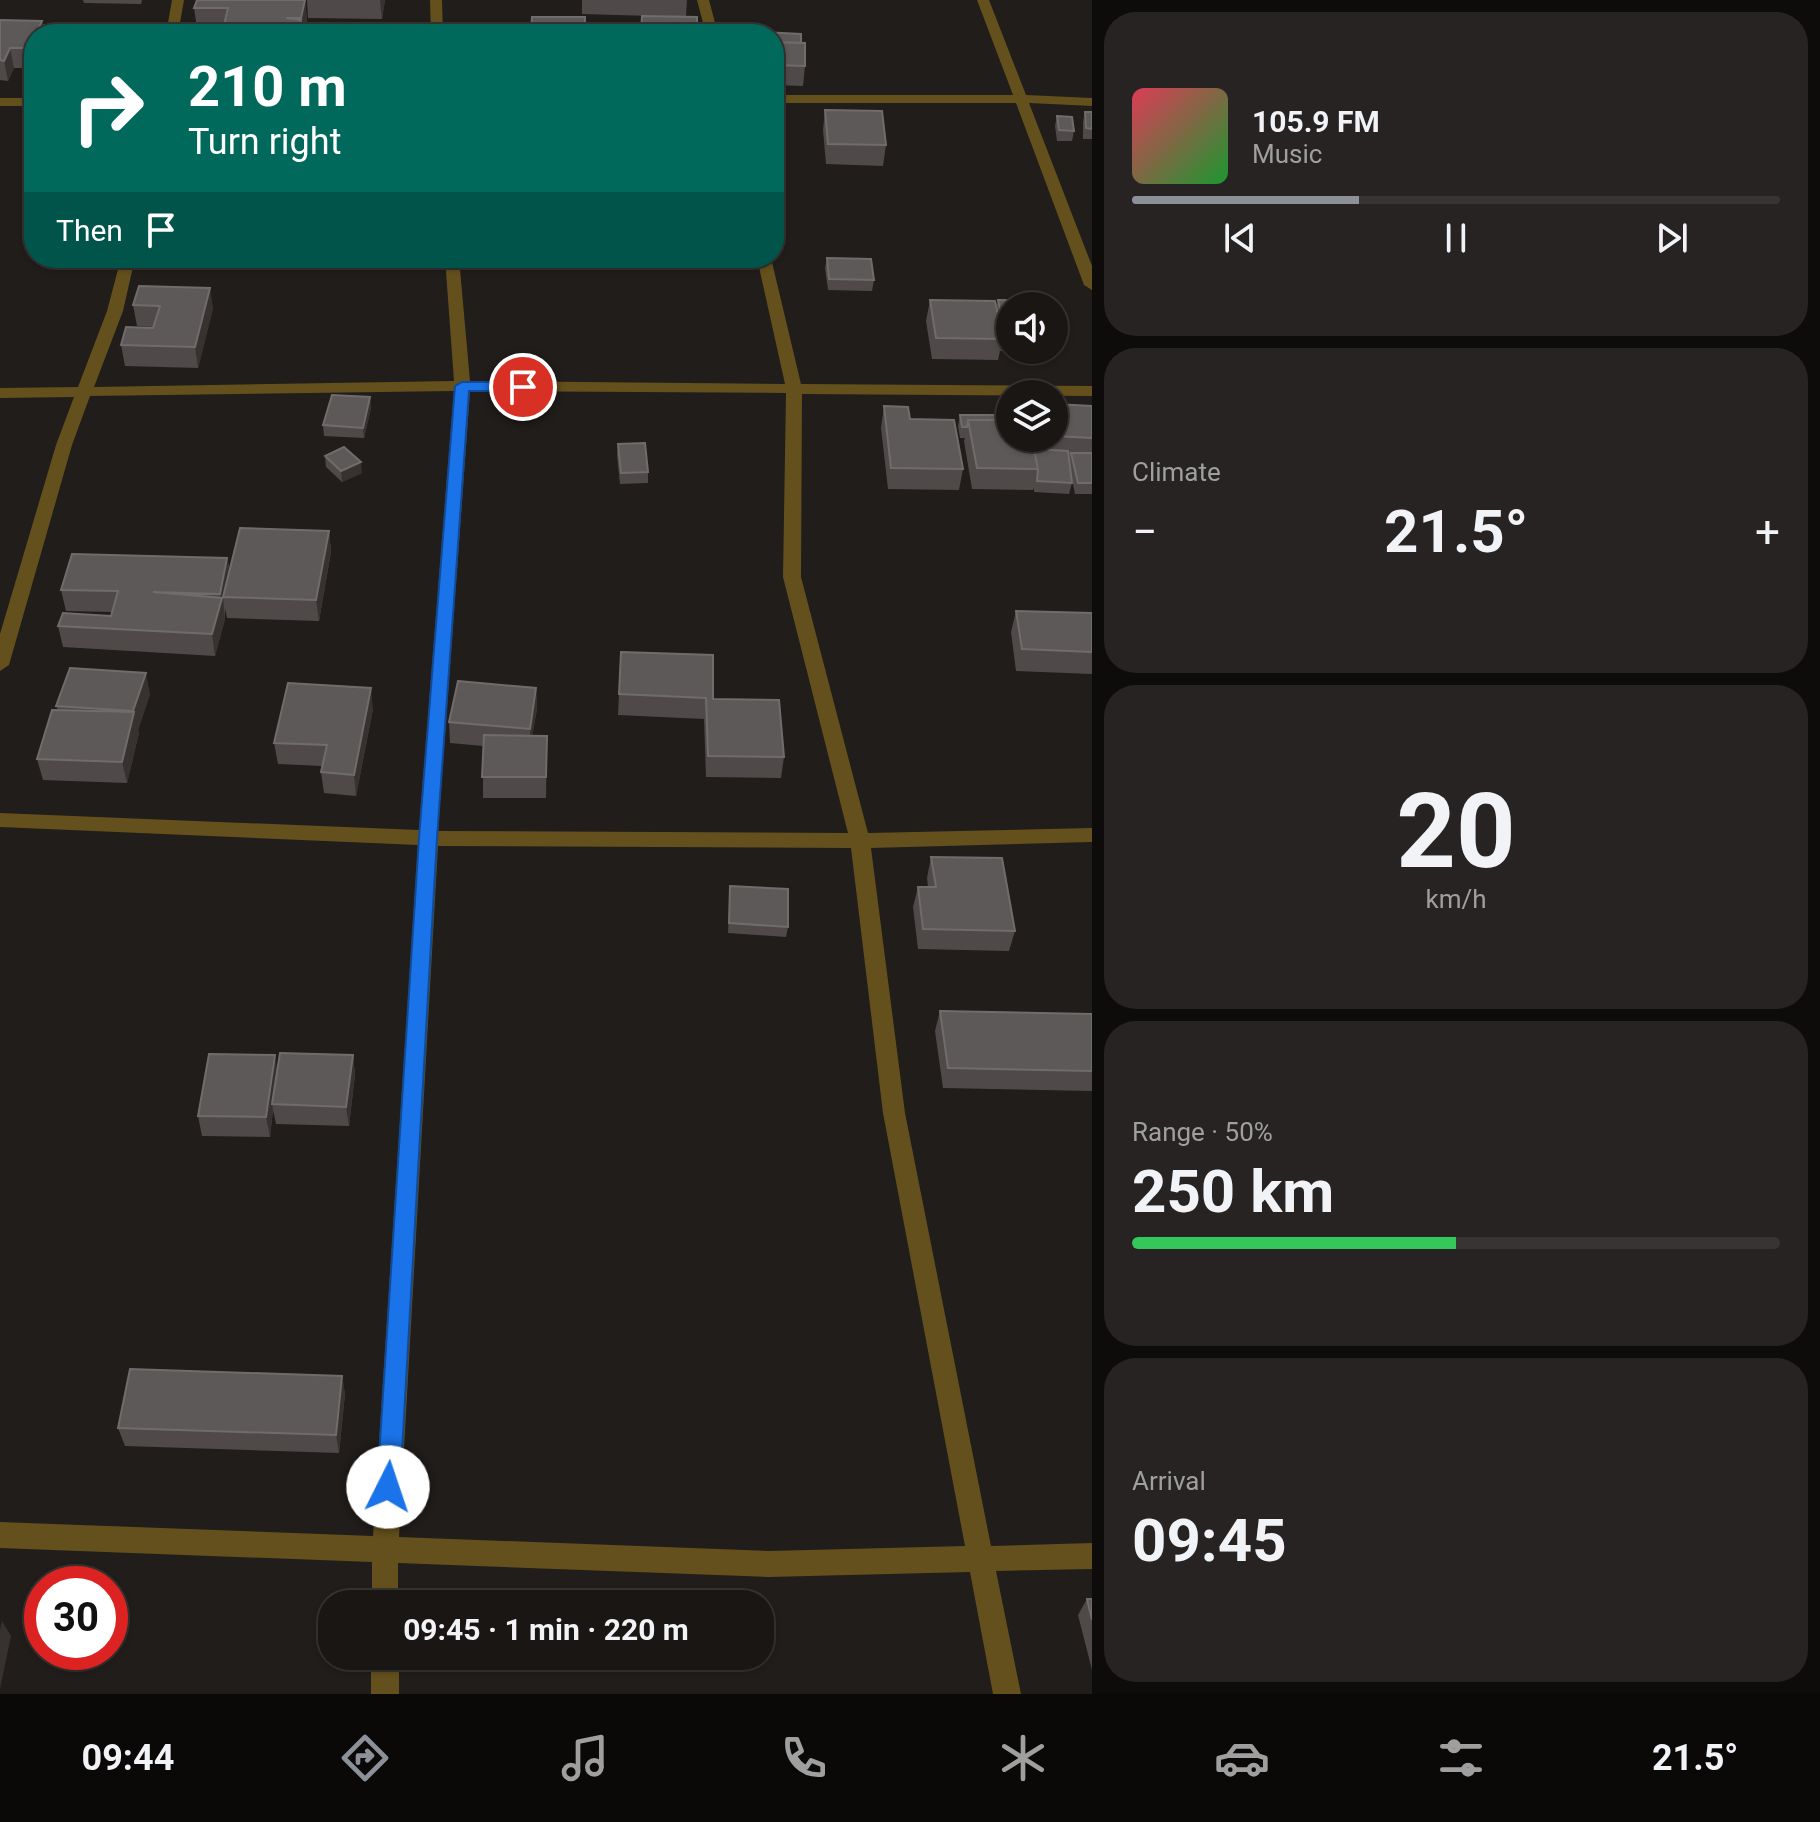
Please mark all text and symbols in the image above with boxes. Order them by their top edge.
text: 210 m [188,54,347,120]
icon: right [56,56,160,160]
text: 105.9 FM [1252,104,1380,139]
text: Turn right [188,121,341,163]
text: Music [1252,139,1322,169]
icon: arrive [139,208,183,252]
text: Then [56,213,123,248]
icon: previous [1218,216,1262,260]
icon: pause [1434,216,1478,260]
icon: next [1650,216,1694,260]
map controls [996,292,1068,452]
button: sound [996,292,1068,364]
pin [489,353,557,421]
icon: arrive [501,365,545,409]
button: layers [996,380,1068,452]
text: Climate [1132,457,1221,487]
text: 21.5° [1384,496,1528,567]
text: − [1132,506,1157,558]
text: + [1755,506,1780,558]
text: 20 [1396,771,1516,892]
text: km/h [1425,884,1487,914]
text: Range · 50% [1132,1117,1273,1147]
text: 250 km [1132,1156,1334,1227]
position arrow [346,1445,430,1529]
text: Arrival [1132,1466,1206,1496]
text: 09:45 [1132,1505,1287,1576]
speed limit sign: 30 [24,1566,128,1670]
text: 09:45 · 1 min · 220 m [403,1612,689,1647]
icon: directions [337,1730,393,1786]
icon: music [557,1730,613,1786]
icon: phone [776,1730,832,1786]
icon: climate [995,1730,1051,1786]
icon: car [1214,1730,1270,1786]
icon: filters [1433,1730,1489,1786]
text: 09:44 [82,1737,174,1779]
text: 21.5° [1652,1737,1738,1779]

